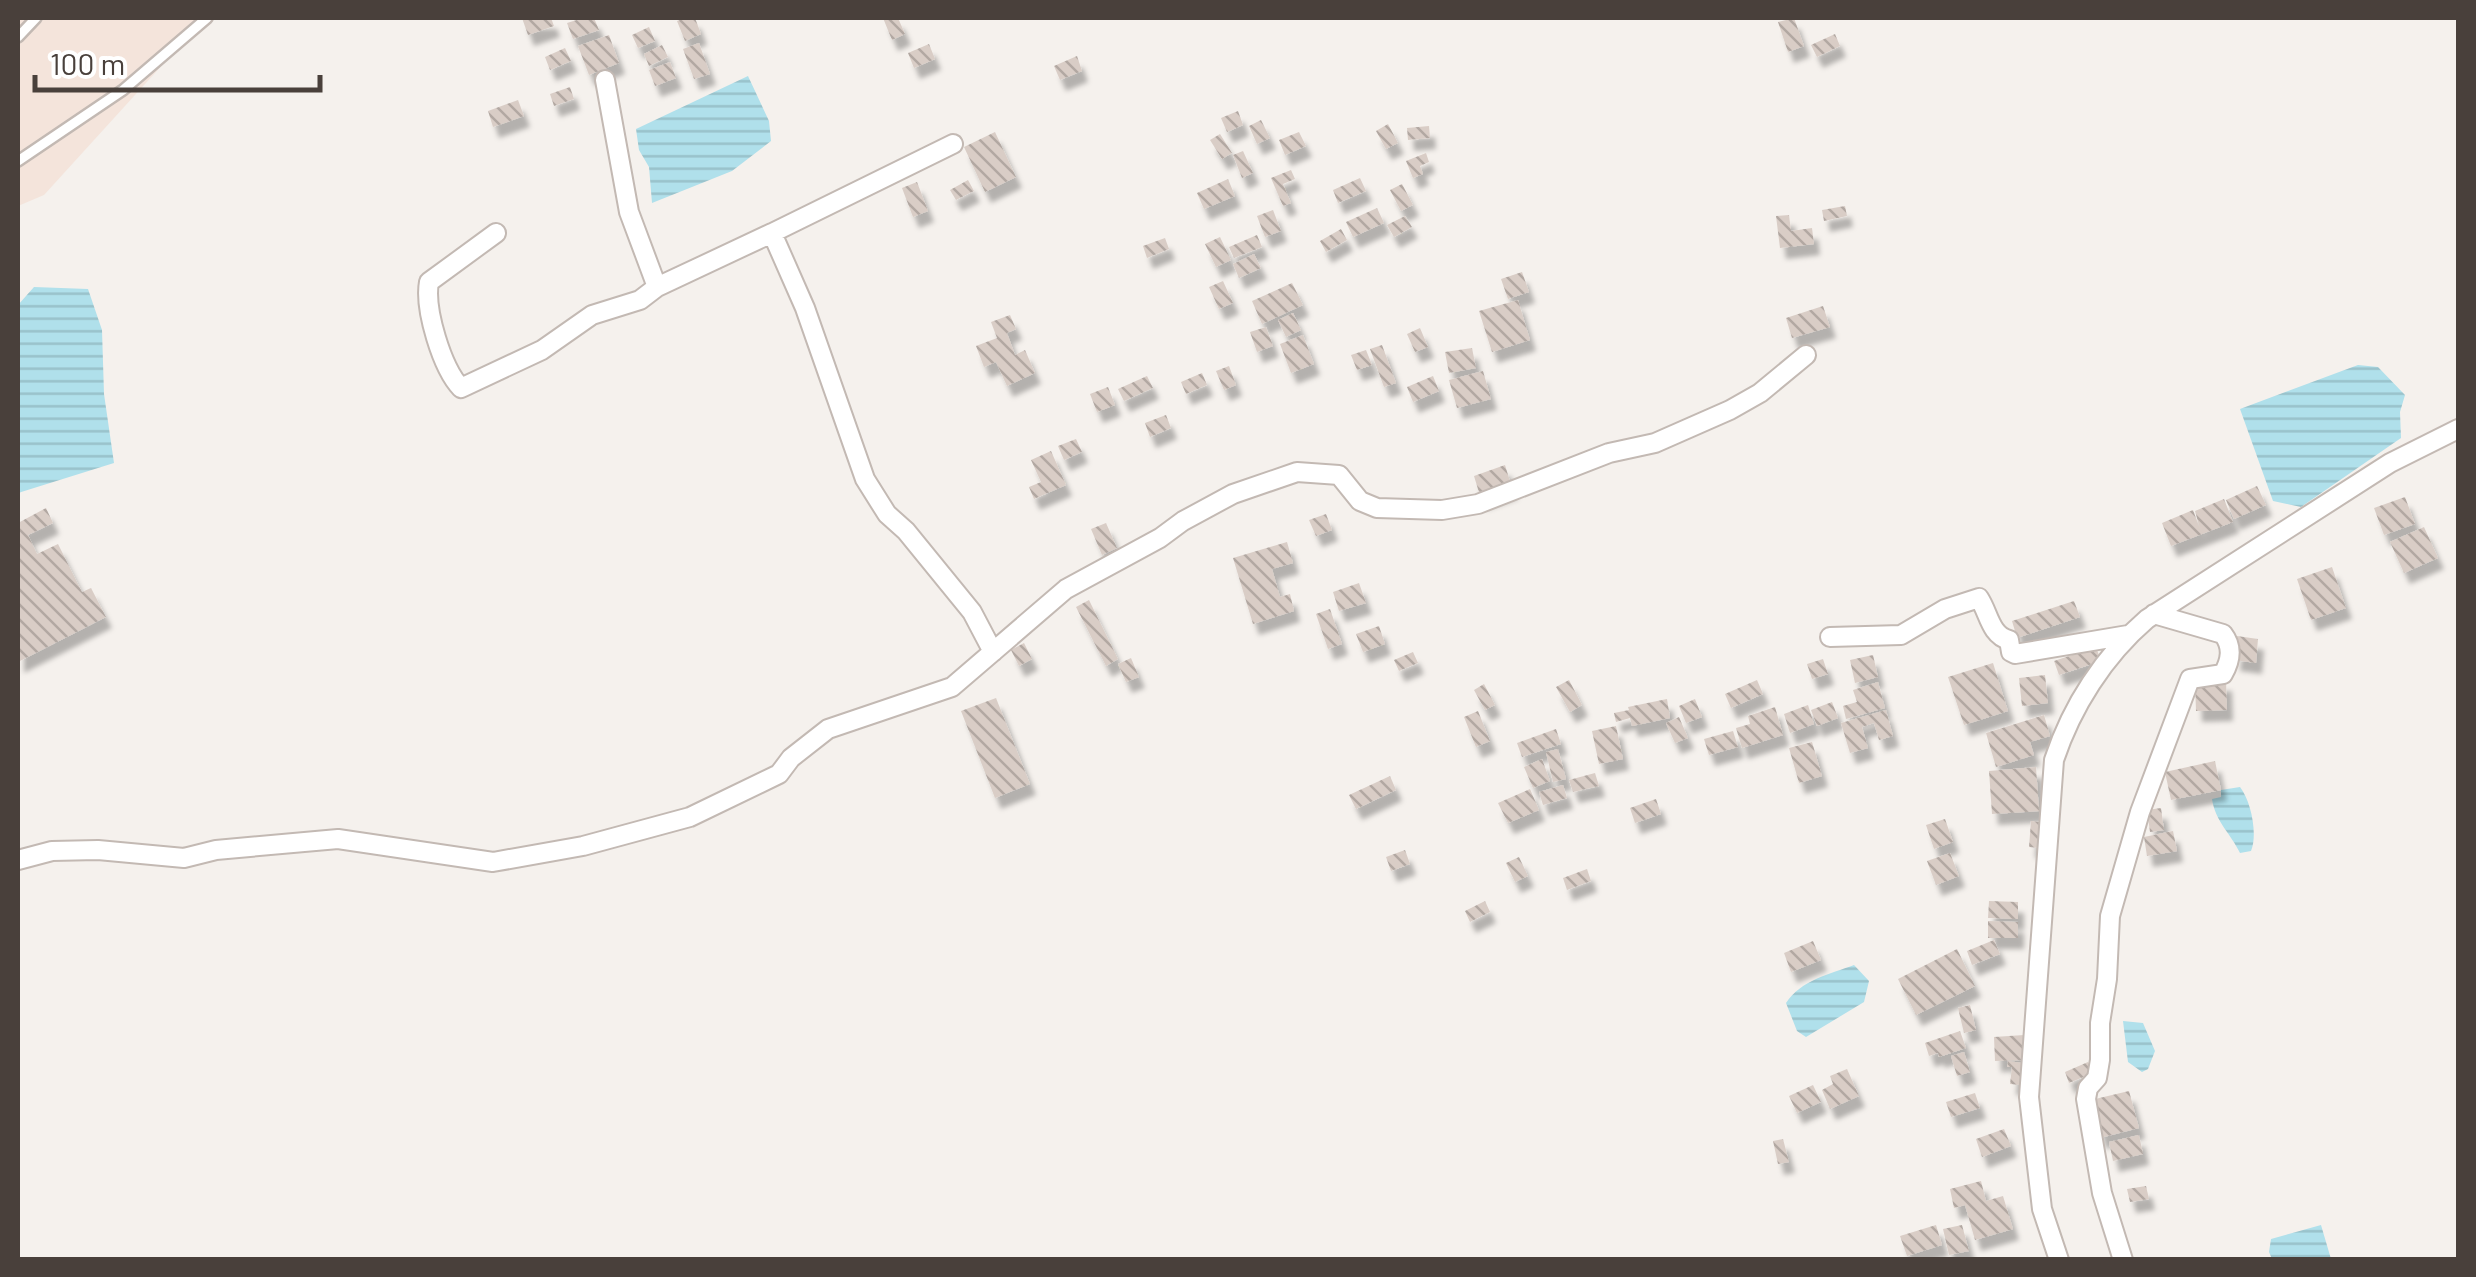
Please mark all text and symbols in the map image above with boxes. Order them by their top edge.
scale bar [35,30,320,92]
text: 100 m [50,45,125,81]

